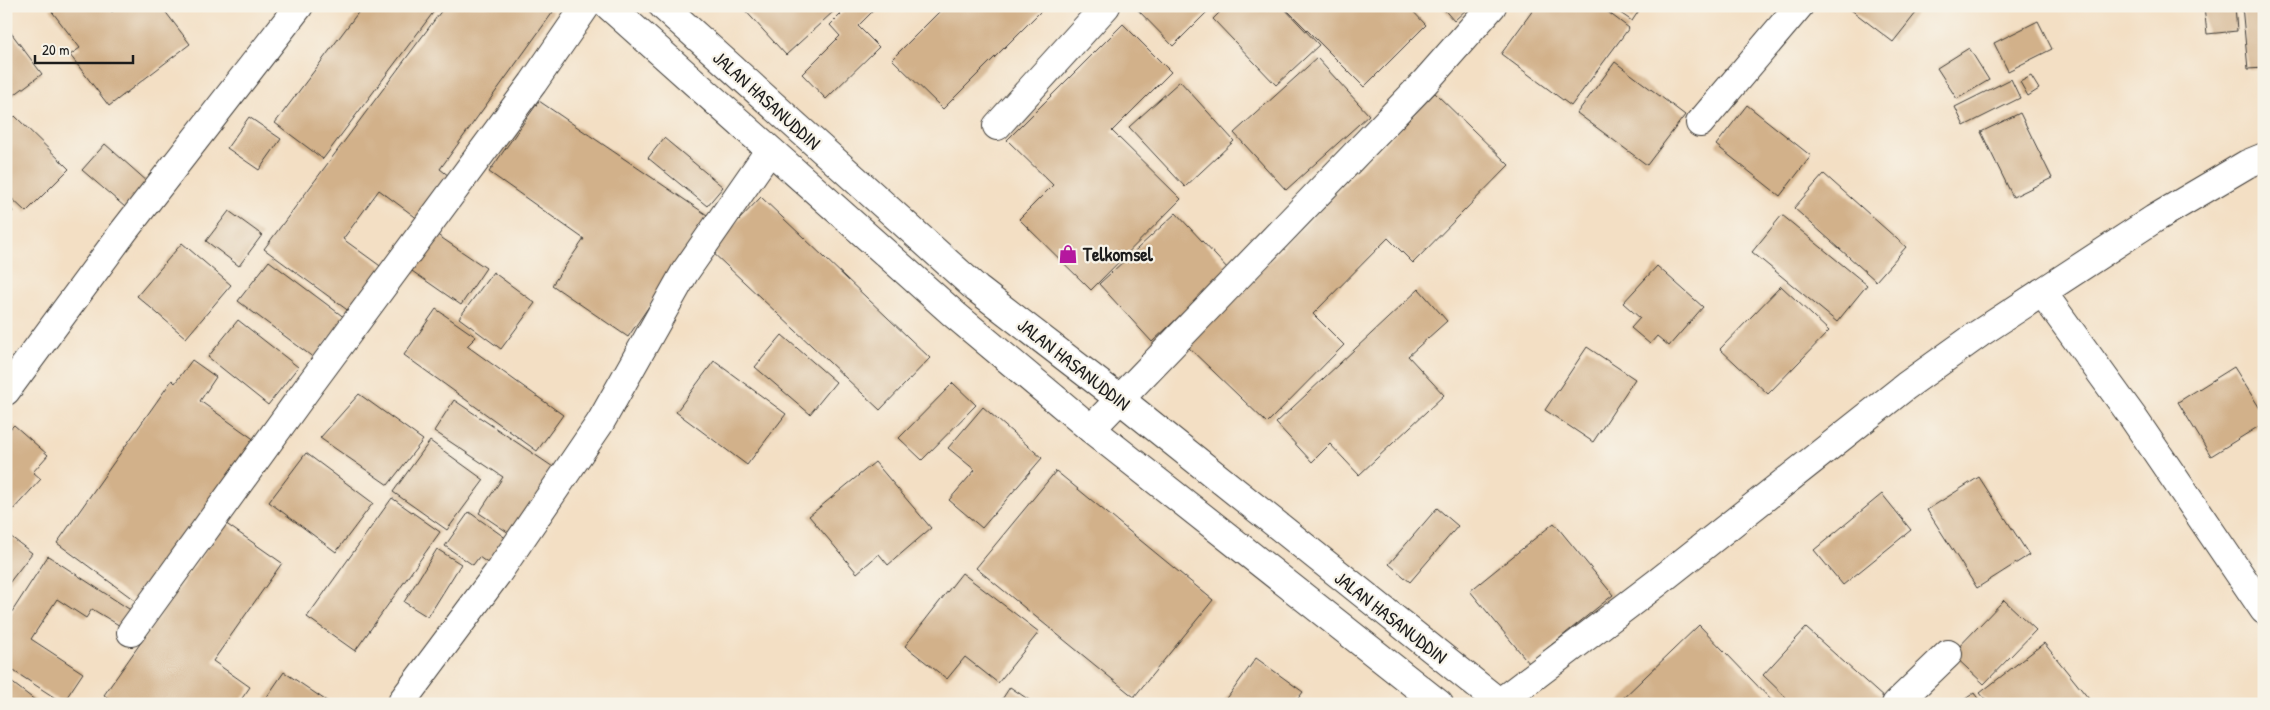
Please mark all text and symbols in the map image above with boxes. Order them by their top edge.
scale bar [35,32,132,64]
text: 20 m [42,39,69,60]
street label: JALAN HASANUDDIN [708,45,826,155]
place label: Telkomsel [1082,241,1154,267]
shop icon: Telkomsel [1057,243,1079,265]
street label: JALAN HASANUDDIN [1012,312,1136,416]
street label: JALAN HASANUDDIN [1329,565,1453,669]

